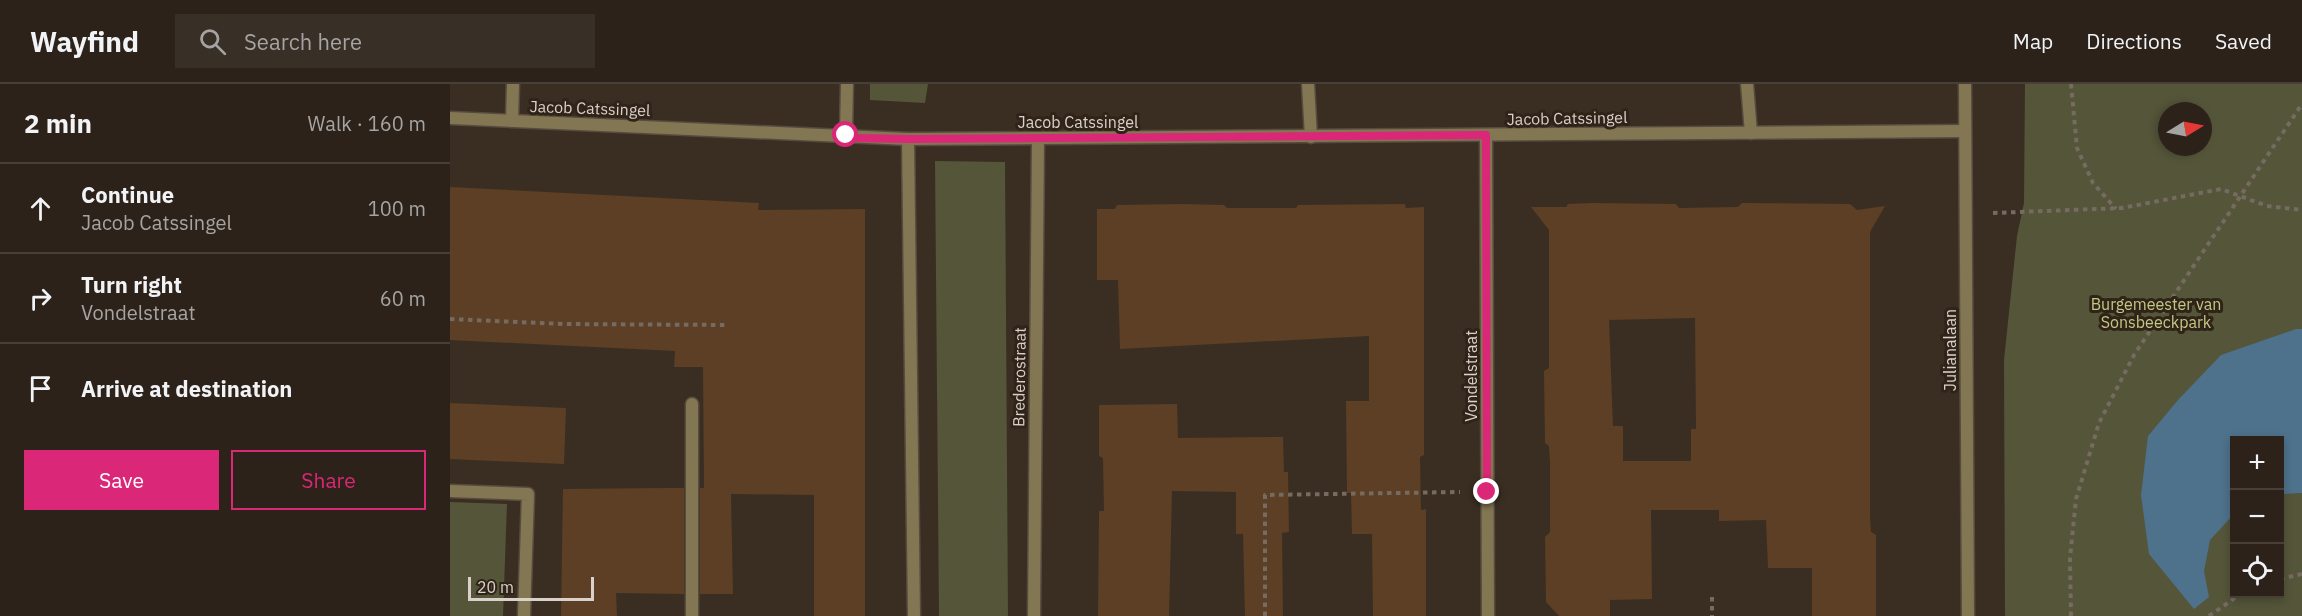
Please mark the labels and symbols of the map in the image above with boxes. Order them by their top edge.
street label: Jacob Catssingel [529,96,651,120]
north arrow [2158,102,2212,156]
street label: Jacob Catssingel [1506,107,1628,129]
street label: Jacob Catssingel [1018,112,1138,132]
route start [832,121,858,147]
park label: Burgemeester van Sonsbeeckpark [2091,294,2221,332]
street label: Julianalaan [1940,309,1960,391]
street label: Brederostraat [1008,327,1030,427]
street label: Vondelstraat [1461,330,1481,422]
route end [1473,478,1499,504]
scale bar [468,574,594,602]

